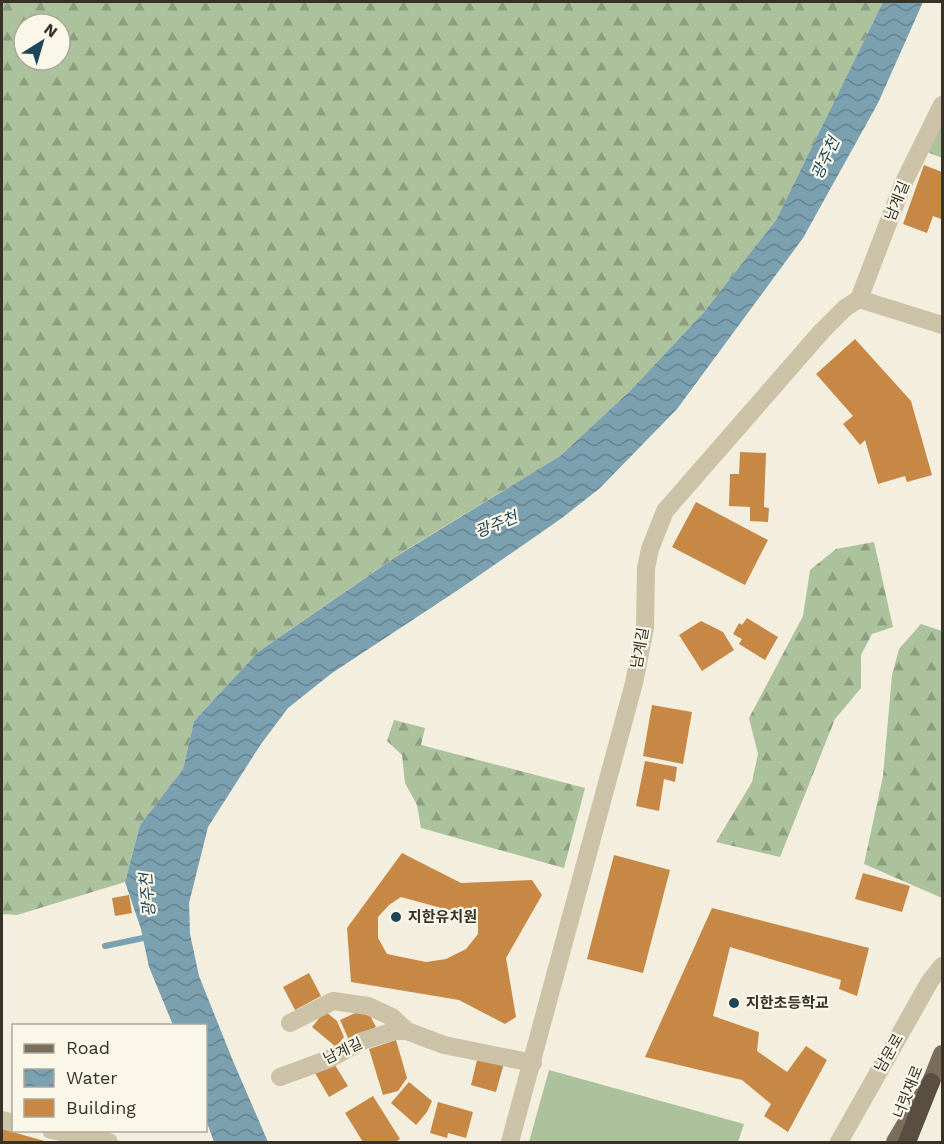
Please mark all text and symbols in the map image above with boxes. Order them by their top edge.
north arrow [12,12,72,72]
text: N [40,19,61,42]
water label: 광주천 [808,132,844,182]
street label: 남계길 [881,178,913,224]
water label: 광주천 [472,507,522,542]
street label: 남계길 [628,626,652,670]
water label: 광주천 [136,870,159,918]
place label: 지한유치원 [408,908,477,926]
marker: 지한유치원 [389,910,403,924]
place label: 지한초등학교 [746,994,829,1012]
marker: 지한초등학교 [727,996,741,1010]
legend [12,1024,207,1132]
street label: 남문로 [871,1031,907,1075]
street label: 남계길 [320,1034,366,1068]
text: Road [66,1037,110,1058]
street label: 너릿재로 [889,1063,927,1121]
text: Water [66,1067,118,1088]
text: Building [66,1097,136,1118]

